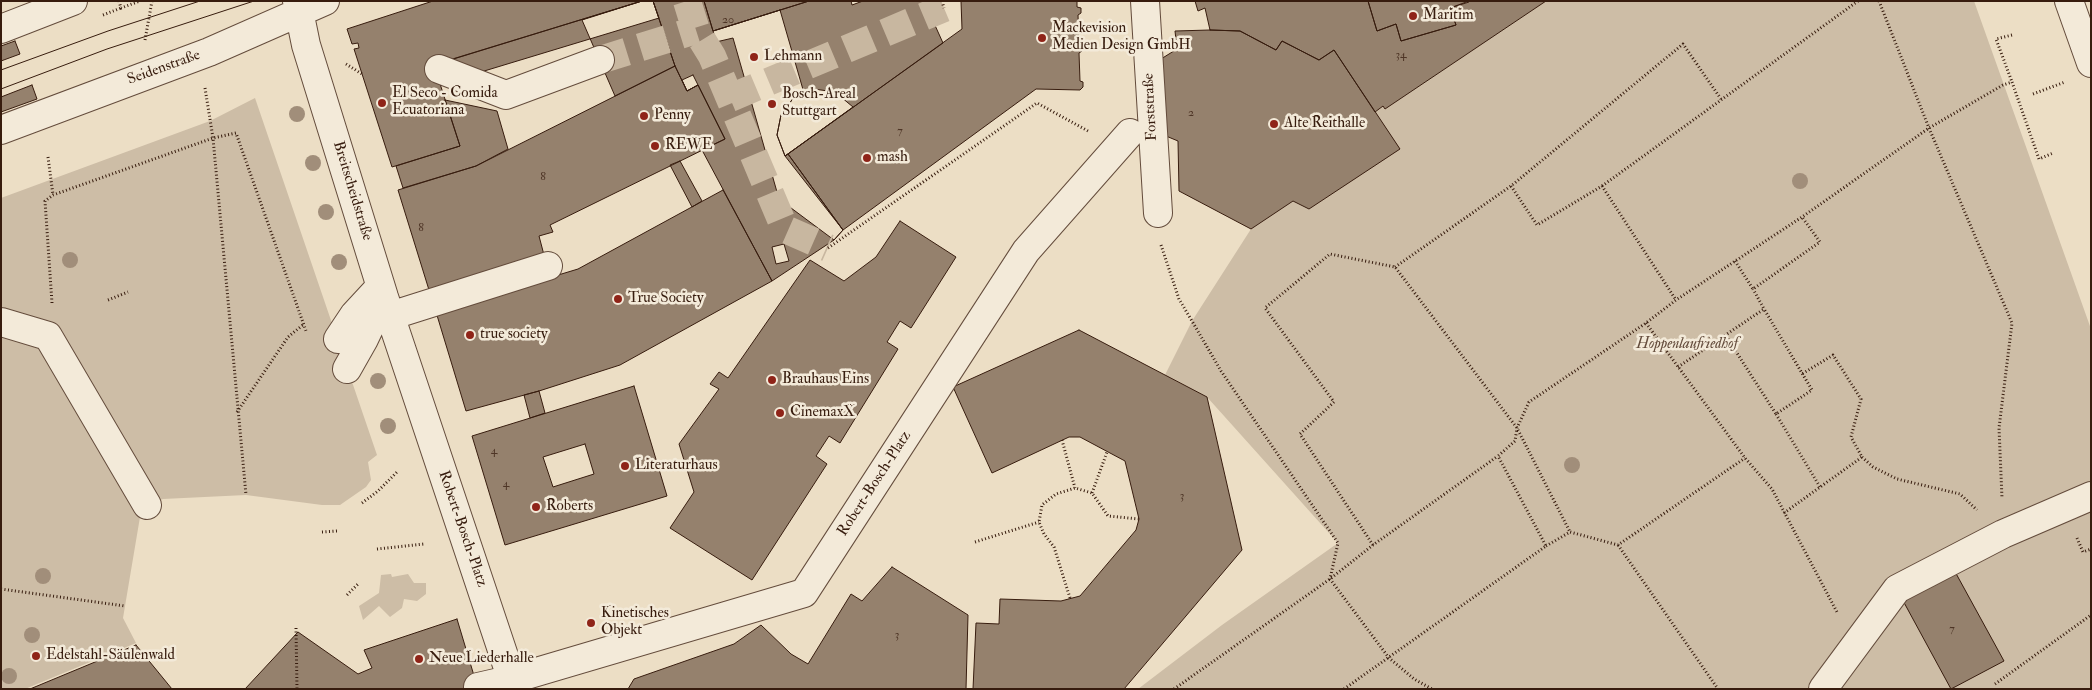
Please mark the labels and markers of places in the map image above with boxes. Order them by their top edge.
place label: Maritim [1423,7,1474,25]
marker: Maritim [1407,10,1419,22]
place label: Mackevision Medien Design GmbH [1052,20,1190,55]
marker: Mackevision Medien Design GmbH [1036,32,1048,44]
place label: Lehmann [764,48,822,66]
marker: Lehmann [748,51,760,63]
place label: El Seco - Comida Ecuatoriana [392,85,498,120]
place label: Bosch-Areal Stuttgart [782,86,856,121]
marker: El Seco - Comida Ecuatoriana [376,97,388,109]
marker: Bosch-Areal Stuttgart [766,98,778,110]
place label: Penny [654,107,691,125]
marker: Penny [638,110,650,122]
place label: Alte Reithalle [1284,115,1365,133]
marker: Alte Reithalle [1268,118,1280,130]
place label: REWE [665,137,713,155]
marker: REWE [649,140,661,152]
place label: mash [877,149,908,167]
marker: mash [861,152,873,164]
place label: True Society [628,290,704,308]
marker: True Society [612,293,624,305]
place label: true society [480,326,548,344]
marker: true society [464,329,476,341]
place label: Brauhaus Eins [782,371,869,389]
marker: Brauhaus Eins [766,374,778,386]
place label: CinemaxX [790,404,855,422]
marker: CinemaxX [774,407,786,419]
place label: Literaturhaus [635,457,718,475]
marker: Literaturhaus [619,460,631,472]
place label: Roberts [546,498,593,516]
marker: Roberts [530,501,542,513]
place label: Kinetisches Objekt [601,605,669,640]
marker: Kinetisches Objekt [585,617,597,629]
place label: Edelstahl-Säulenwald [46,647,175,665]
marker: Edelstahl-Säulenwald [30,650,42,662]
place label: Neue Liederhalle [429,650,534,668]
marker: Neue Liederhalle [413,653,425,665]

